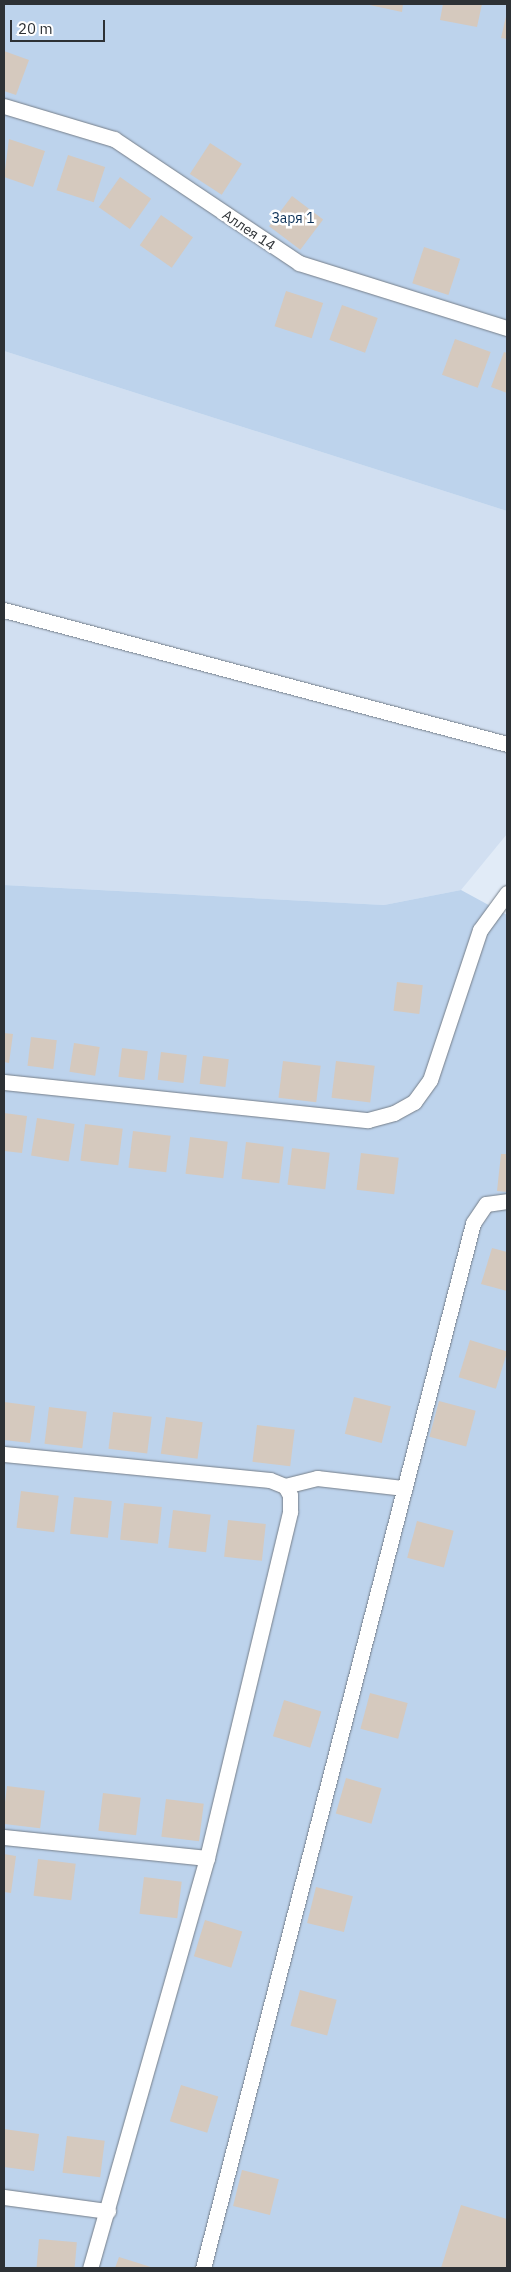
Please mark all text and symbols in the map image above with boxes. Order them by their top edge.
scale bar [12,10,108,42]
text: 20 m [18,19,53,38]
street label: Аллея 14 [219,206,279,254]
park label: Заря 1 [271,210,315,226]

